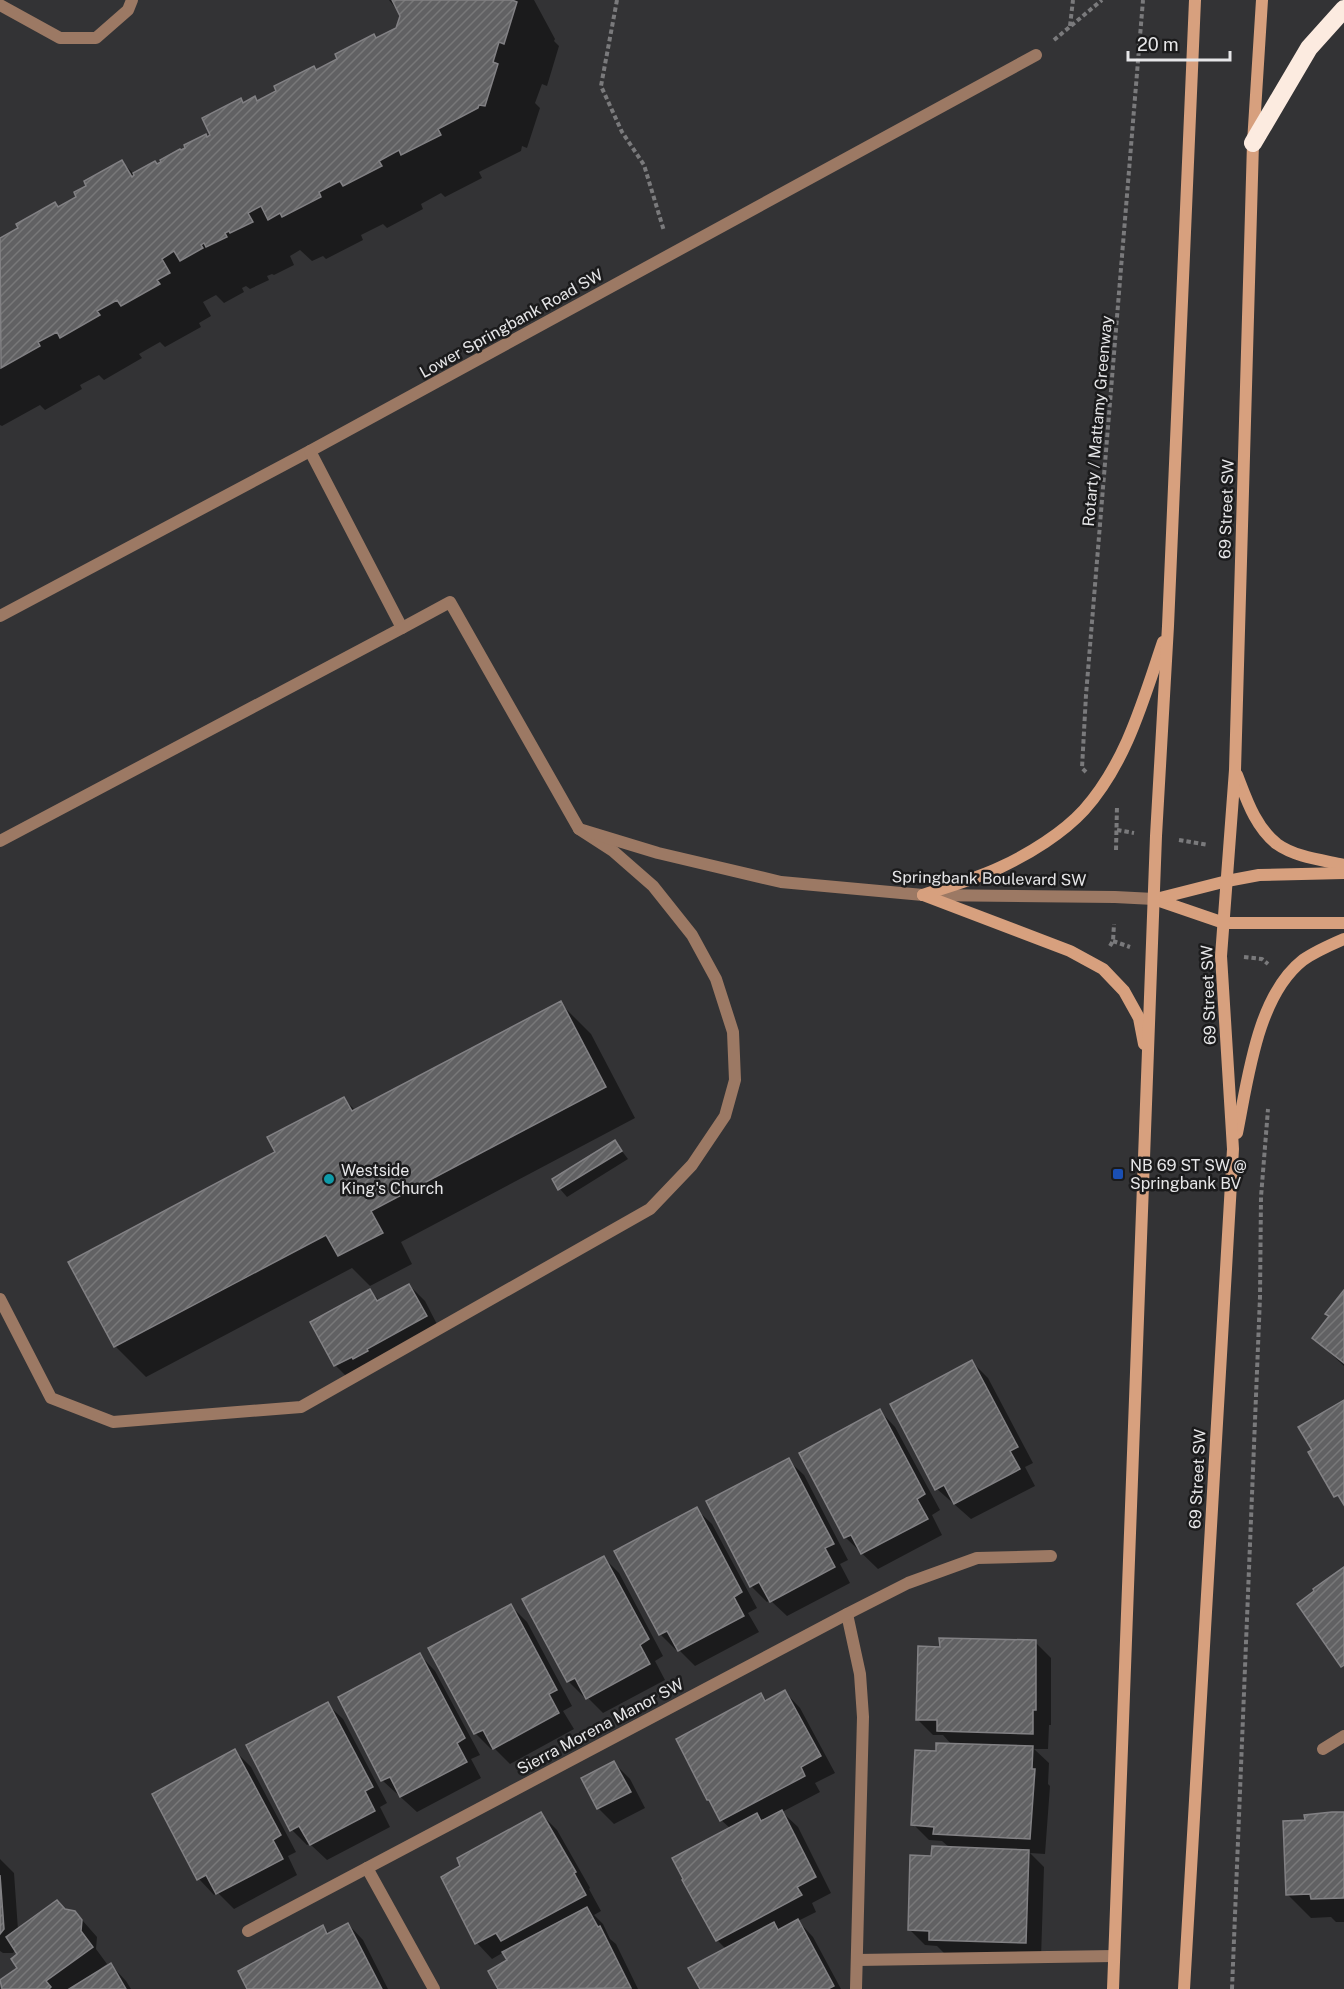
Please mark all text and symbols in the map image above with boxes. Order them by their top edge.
scale bar [1128,24,1230,62]
text: 20 m [1137,34,1179,55]
street label: Lower Springbank Road SW [416,265,606,382]
street label: Rotarty / Mattamy Greenway [1079,314,1116,527]
street label: 69 Street SW [1215,459,1238,559]
street label: Springbank Boulevard SW [892,867,1086,890]
street label: 69 Street SW [1197,945,1220,1045]
place label: NB 69 ST SW @ Springbank BV [1130,1156,1247,1193]
place label: Westside King's Church [341,1161,444,1198]
marker: NB 69 ST SW @ Springbank BV [1111,1167,1125,1181]
marker: Westside King's Church [322,1172,336,1186]
street label: 69 Street SW [1185,1429,1210,1529]
street label: Sierra Morena Manor SW [514,1674,687,1778]

